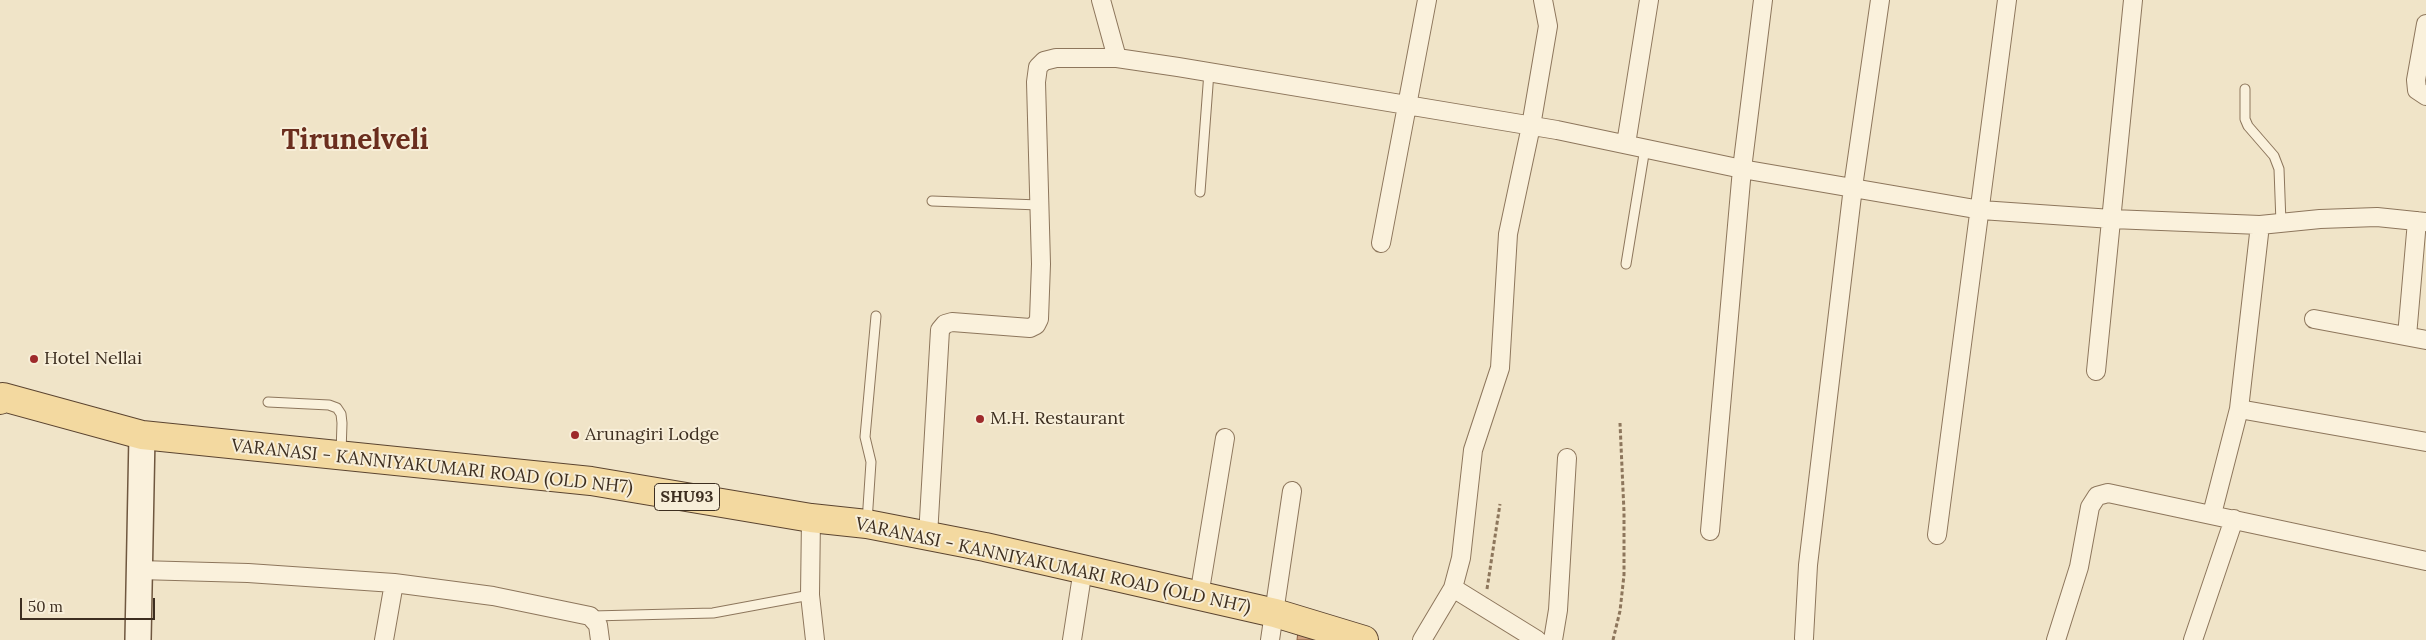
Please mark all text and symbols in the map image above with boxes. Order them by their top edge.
district label: Tirunelveli [281,124,429,158]
place label: Hotel Nellai [44,348,142,370]
marker: Hotel Nellai [28,353,40,365]
place label: M.H. Restaurant [990,408,1125,430]
marker: M.H. Restaurant [974,413,986,425]
place label: Arunagiri Lodge [585,424,719,446]
marker: Arunagiri Lodge [569,429,581,441]
street label: VARANASI - KANNIYAKUMARI ROAD (OLD NH7) [230,435,634,499]
road number: SHU93 [654,484,720,511]
street label: VARANASI - KANNIYAKUMARI ROAD (OLD NH7) [853,513,1253,619]
scale bar [22,588,158,620]
text: 50 m [28,597,63,616]

